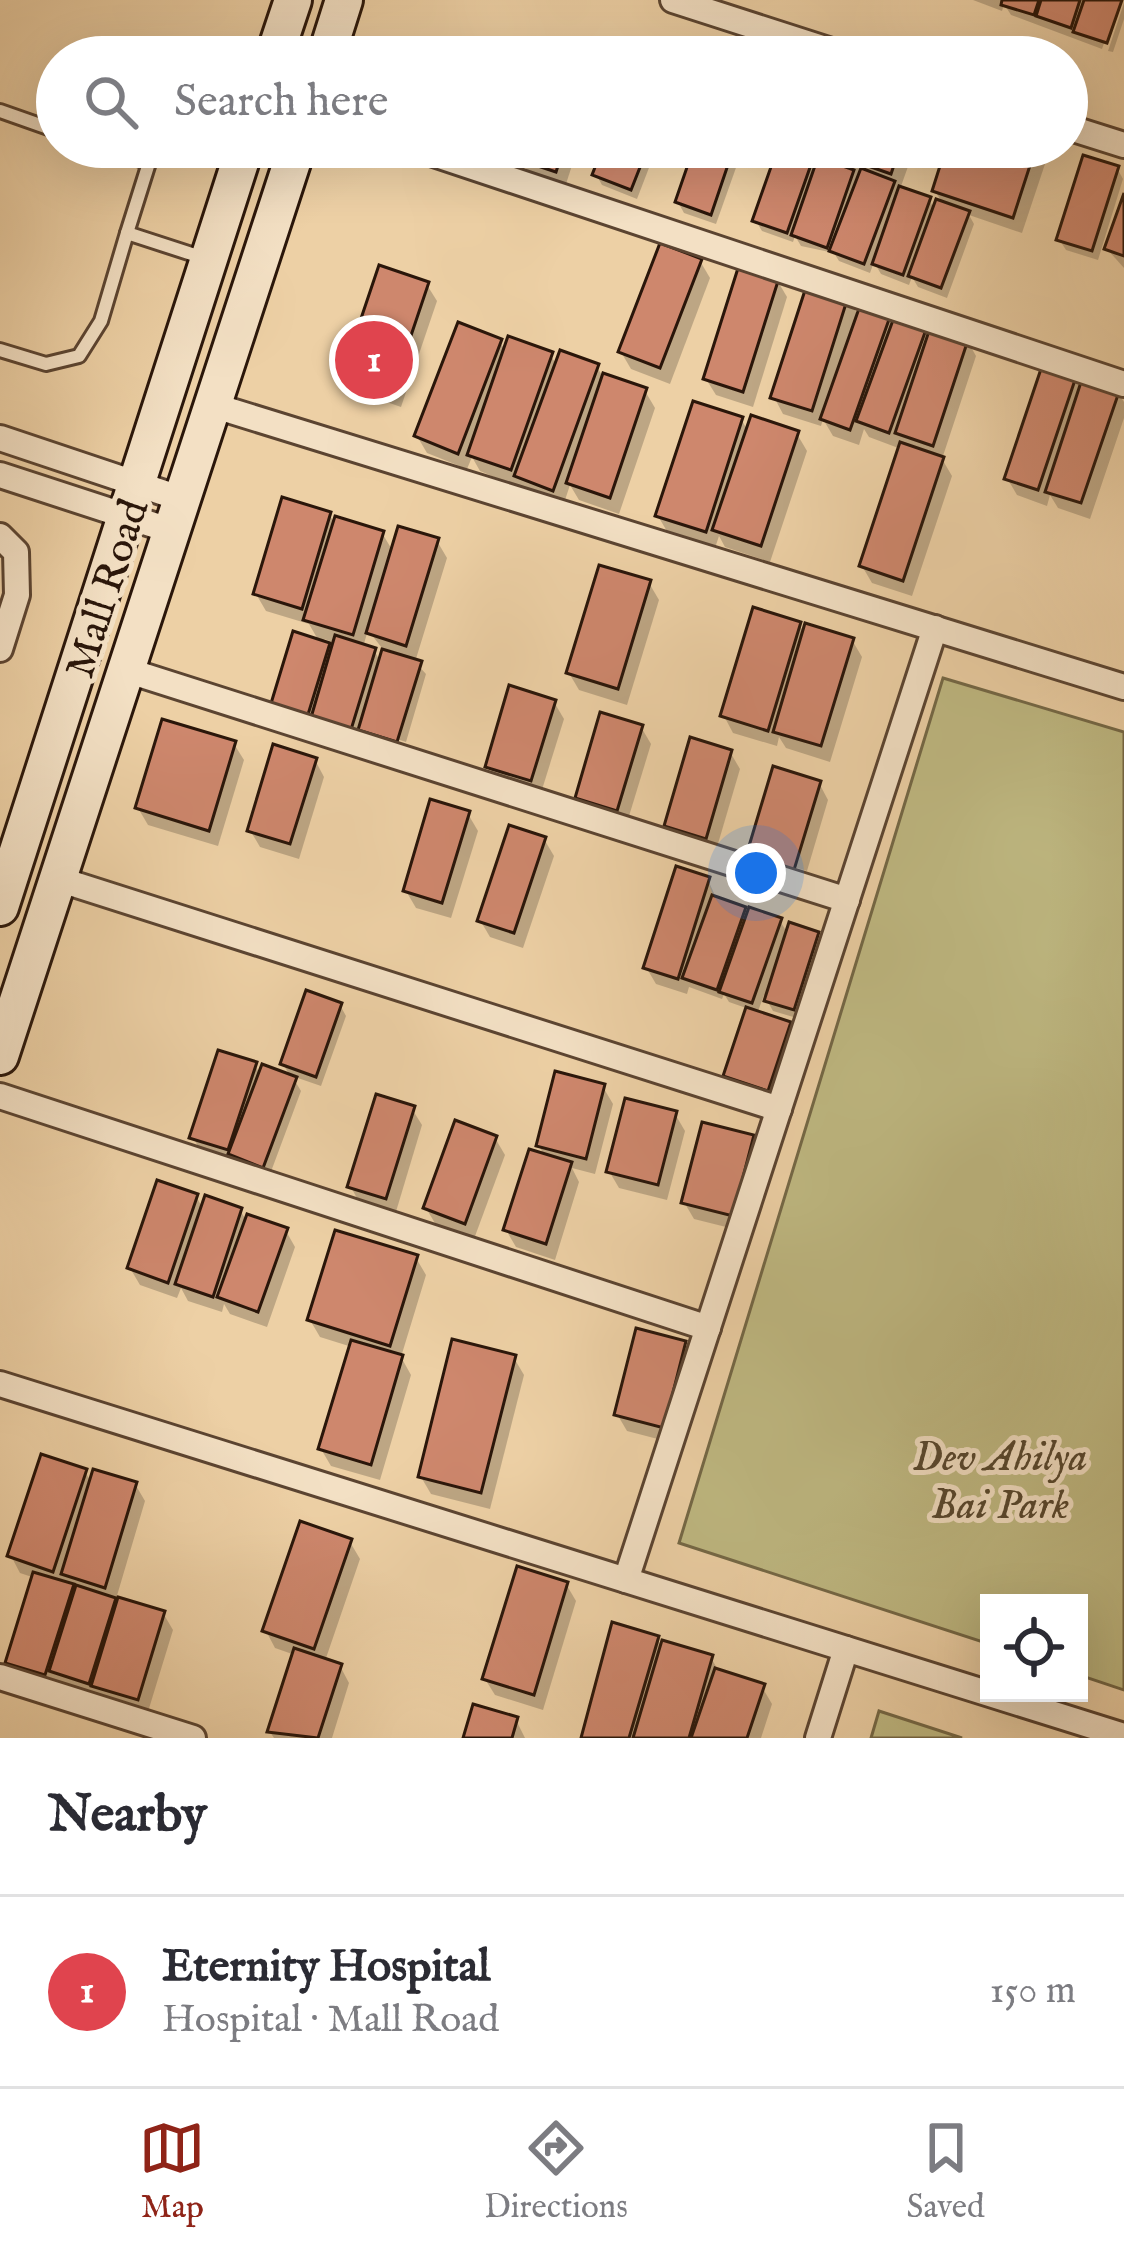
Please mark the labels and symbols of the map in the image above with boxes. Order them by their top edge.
pin: 1 [335,315,413,405]
street label: Mall Road [55,492,162,685]
your location [726,843,786,903]
park label: Dev Ahilya Bai Park [912,1432,1088,1533]

